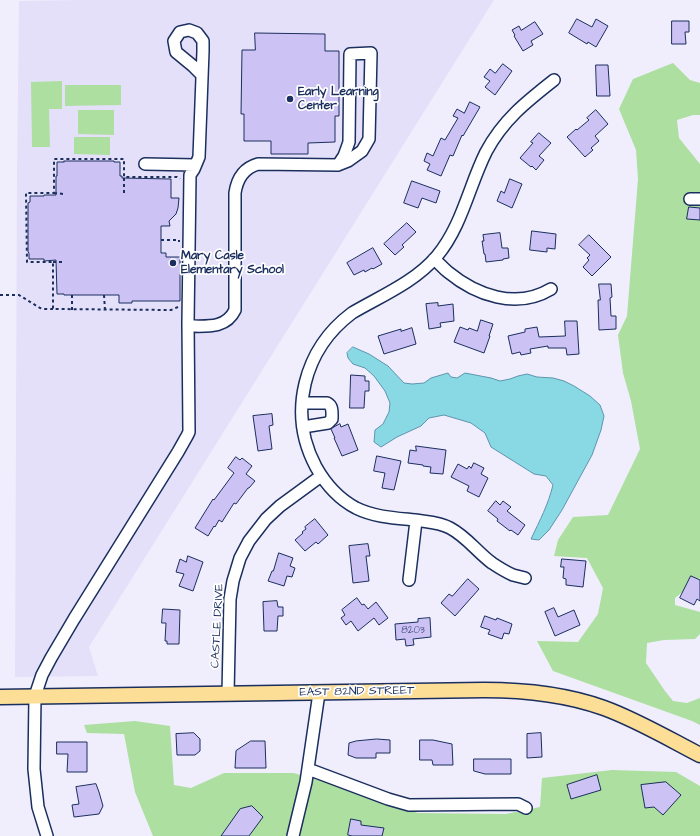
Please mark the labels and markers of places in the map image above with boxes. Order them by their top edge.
place label: Early Learning Center [298,85,379,113]
marker: Early Learning Center [285,94,295,104]
place label: Mary Casle Elementary School [181,249,284,277]
marker: Mary Casle Elementary School [168,258,178,268]

